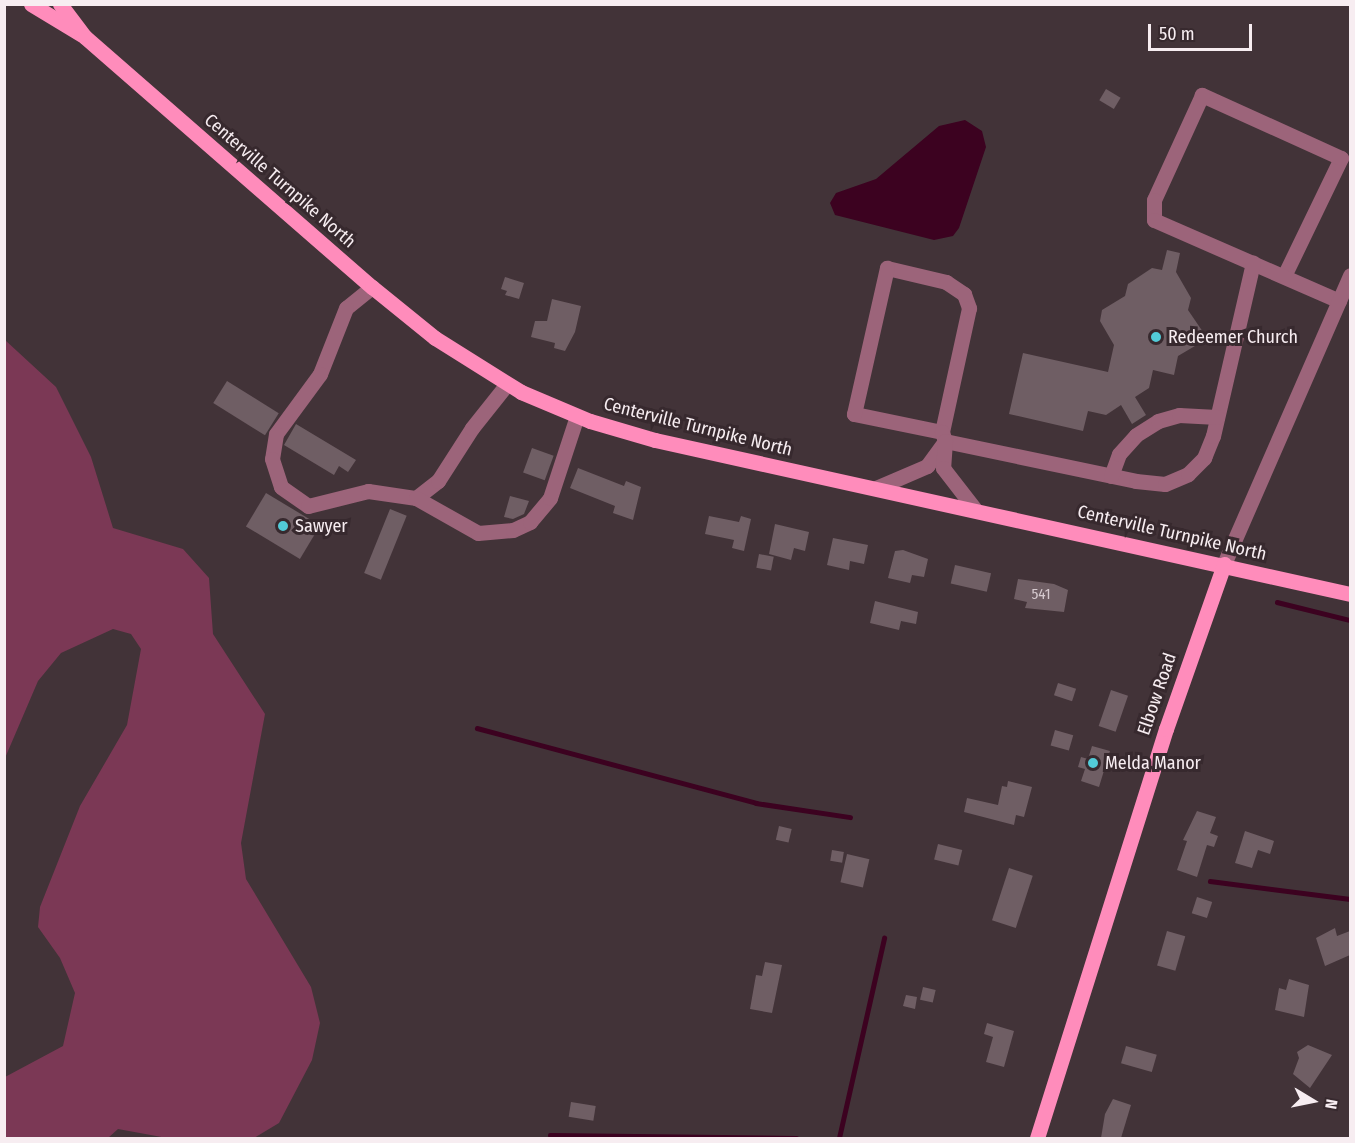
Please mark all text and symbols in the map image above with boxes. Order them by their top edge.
scale bar [1151,12,1254,50]
text: 50 m [1159,23,1195,45]
street label: Centerville Turnpike North [200,109,360,253]
place label: Redeemer Church [1168,326,1298,348]
marker: Redeemer Church [1149,330,1163,344]
street label: Centerville Turnpike North [602,393,794,461]
street label: Centerville Turnpike North [1075,501,1269,565]
place label: Sawyer [295,515,348,537]
marker: Sawyer [276,519,290,533]
house number: 541 [1031,586,1051,604]
street label: Elbow Road [1133,650,1181,738]
place label: Melda Manor [1105,752,1201,774]
marker: Melda Manor [1086,756,1100,770]
north arrow [1283,1071,1343,1131]
text: N [1321,1098,1341,1111]

